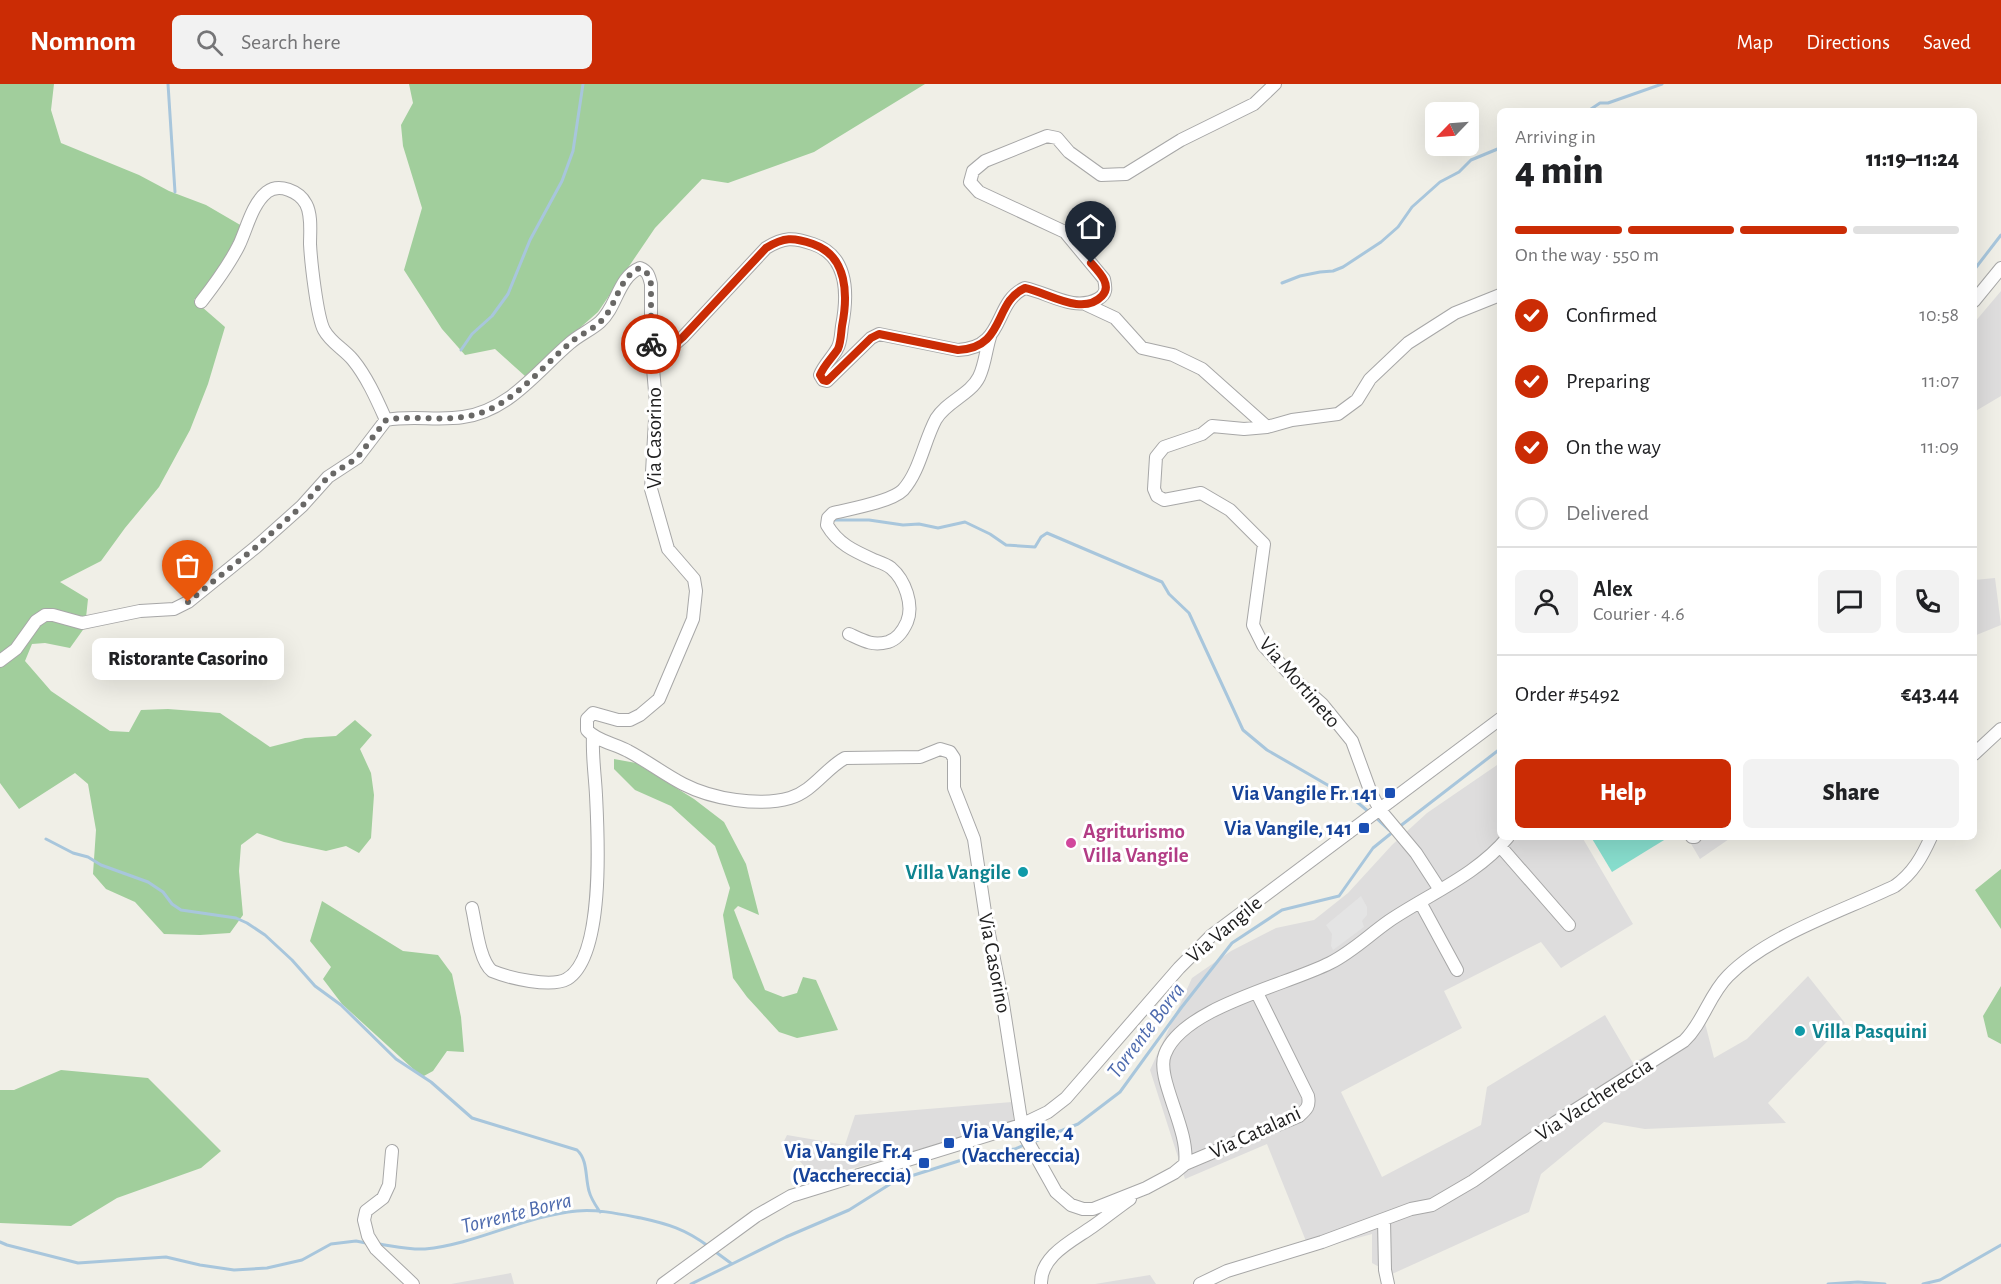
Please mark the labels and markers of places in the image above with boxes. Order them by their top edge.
pin [1065,201,1116,263]
pin [162,540,213,602]
callout: Ristorante Casorino [92,638,284,680]
place label: Via Vangile Fr. 141 [1232,783,1378,804]
marker: Via Vangile Fr. 141 [1383,786,1397,800]
place label: Via Vangile, 141 [1224,818,1352,839]
place label: Agriturismo Villa Vangile [1083,821,1189,866]
marker: Via Vangile, 141 [1357,821,1371,835]
marker: Agriturismo Villa Vangile [1064,836,1078,850]
place label: Villa Vangile [905,862,1011,883]
marker: Villa Vangile [1016,865,1030,879]
place label: Villa Pasquini [1812,1021,1927,1042]
marker: Villa Pasquini [1793,1024,1807,1038]
place label: Via Vangile, 4 (Vacchereccia) [961,1121,1081,1166]
marker: Via Vangile, 4 (Vacchereccia) [942,1136,956,1150]
place label: Via Vangile Fr.4 (Vacchereccia) [784,1141,912,1186]
marker: Via Vangile Fr.4 (Vacchereccia) [917,1156,931,1170]

